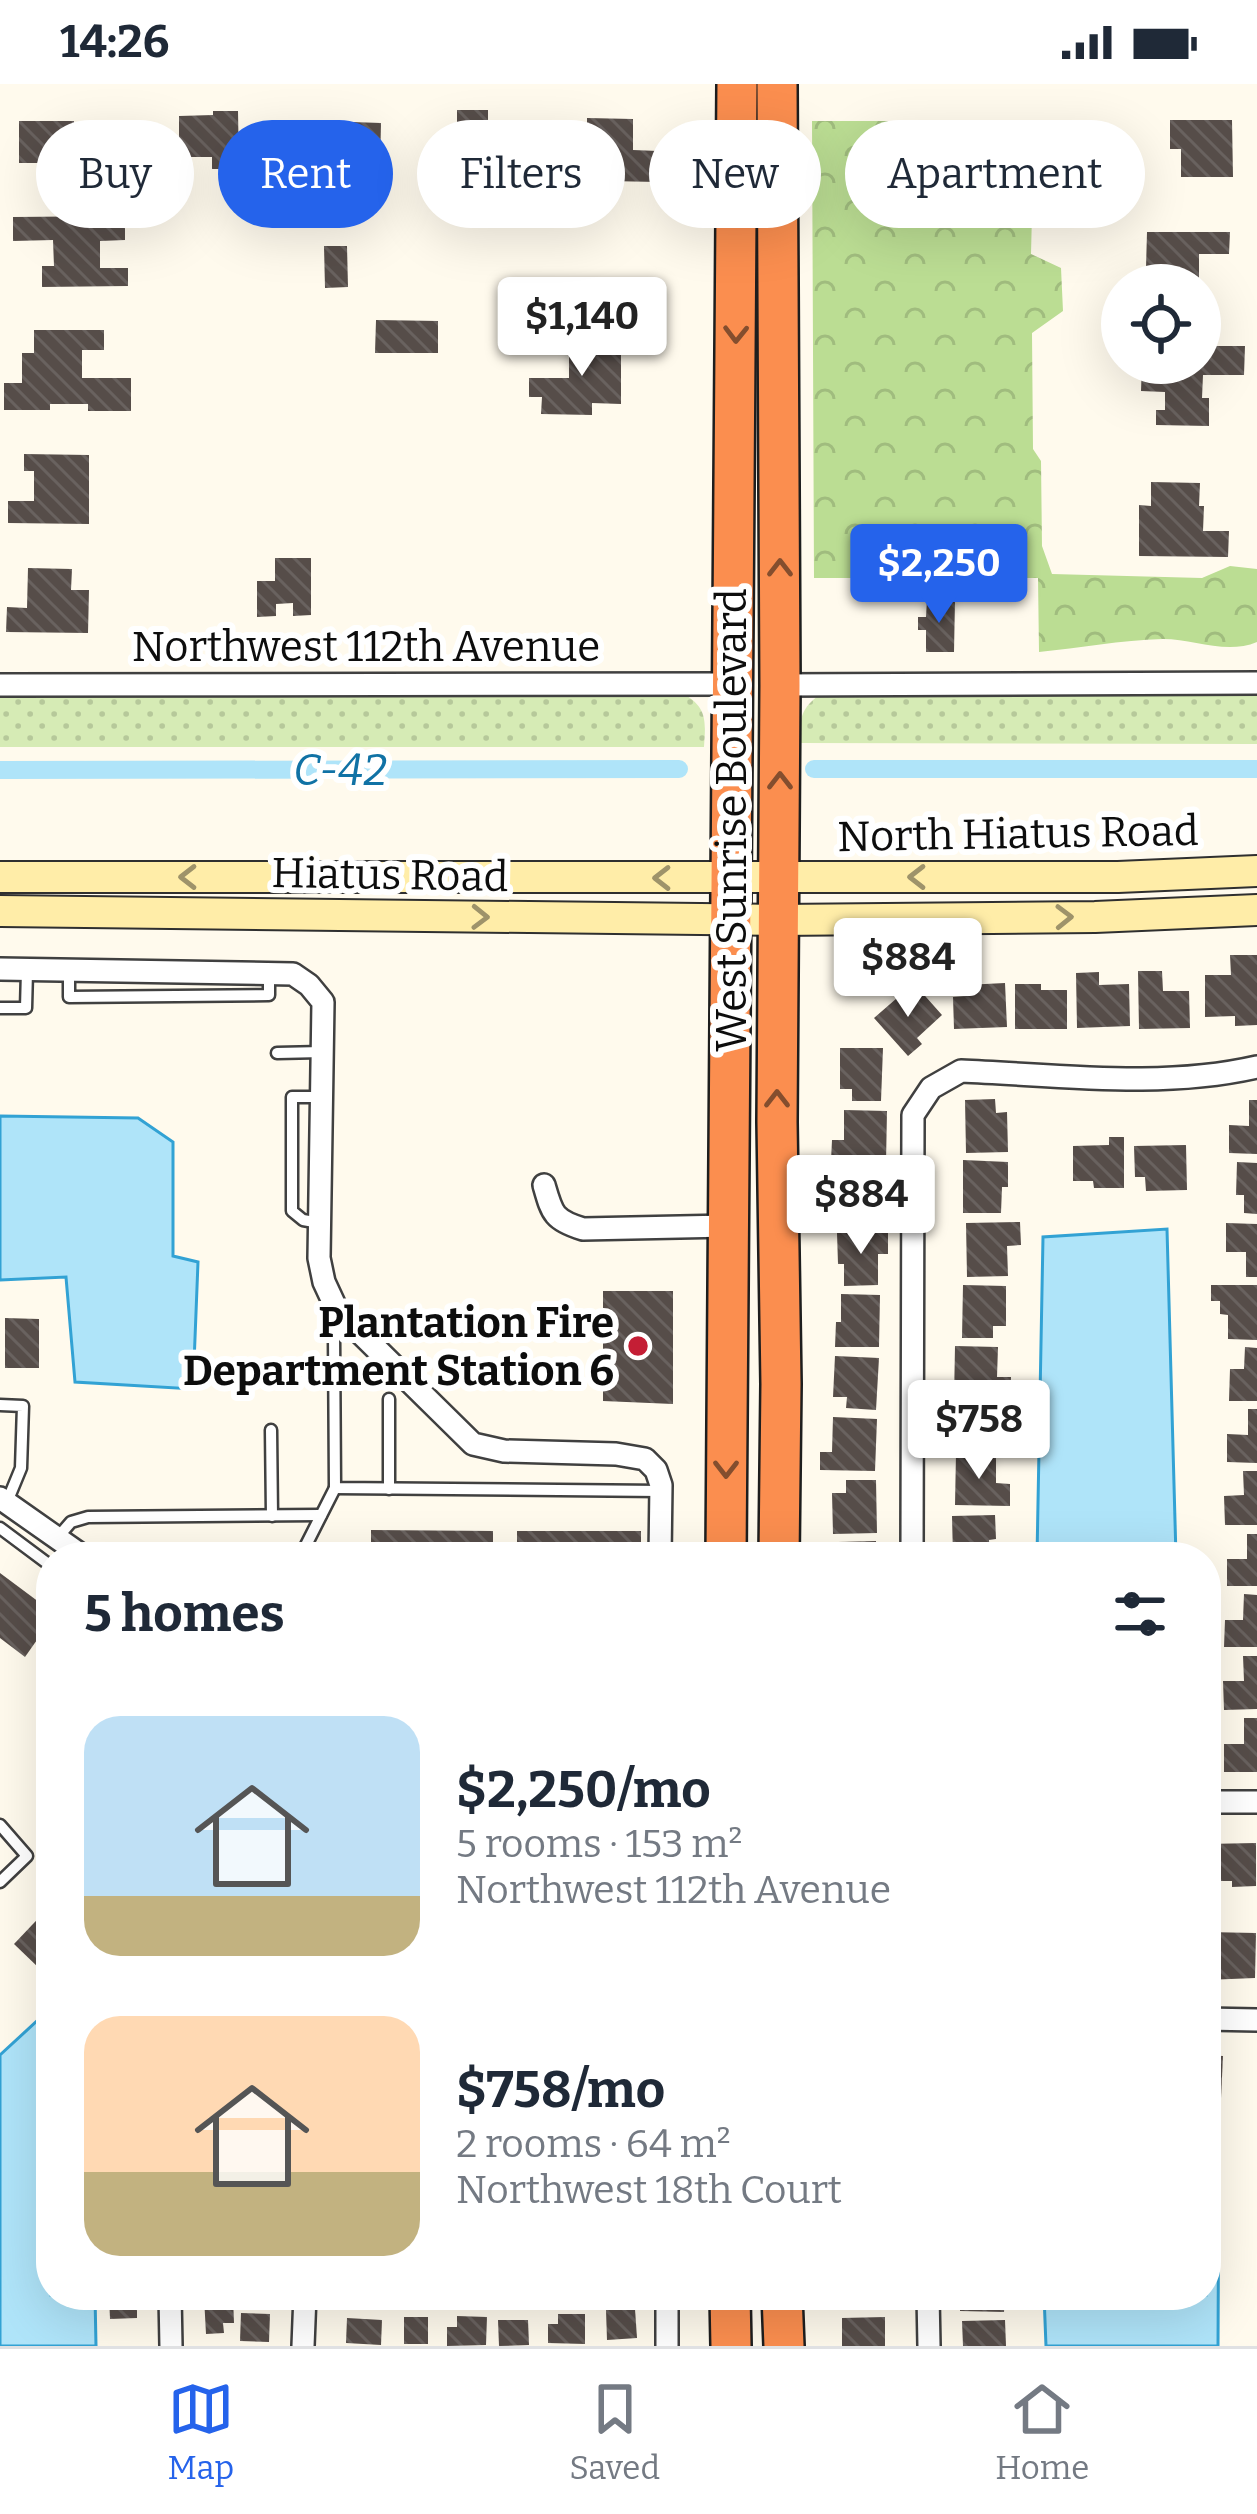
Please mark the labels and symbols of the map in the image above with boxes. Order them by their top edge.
pin: $1,140 [484,277,680,379]
one-way arrow [723,325,749,344]
pin: $2,250 [841,524,1037,626]
one-way arrow [767,558,793,576]
street label: West Sunrise Boulevard [707,588,757,1052]
street label: Northwest 112th Avenue [132,622,600,672]
water label: C-42 [293,743,387,797]
one-way arrow [767,771,793,789]
street label: North Hiatus Road [837,806,1199,862]
street label: Hiatus Road [271,848,509,902]
one-way arrow [178,864,196,890]
one-way arrow [907,864,925,890]
one-way arrow [652,865,670,891]
one-way arrow [472,904,490,930]
one-way arrow [1056,904,1074,930]
pin: $884 [837,918,979,1020]
one-way arrow [764,1089,790,1108]
pin: $884 [790,1155,932,1257]
place label: Plantation Fire Department Station 6 [183,1298,614,1396]
marker: Plantation Fire Department Station 6 [625,1333,651,1359]
pin: $758 [908,1380,1050,1482]
one-way arrow [713,1461,739,1479]

